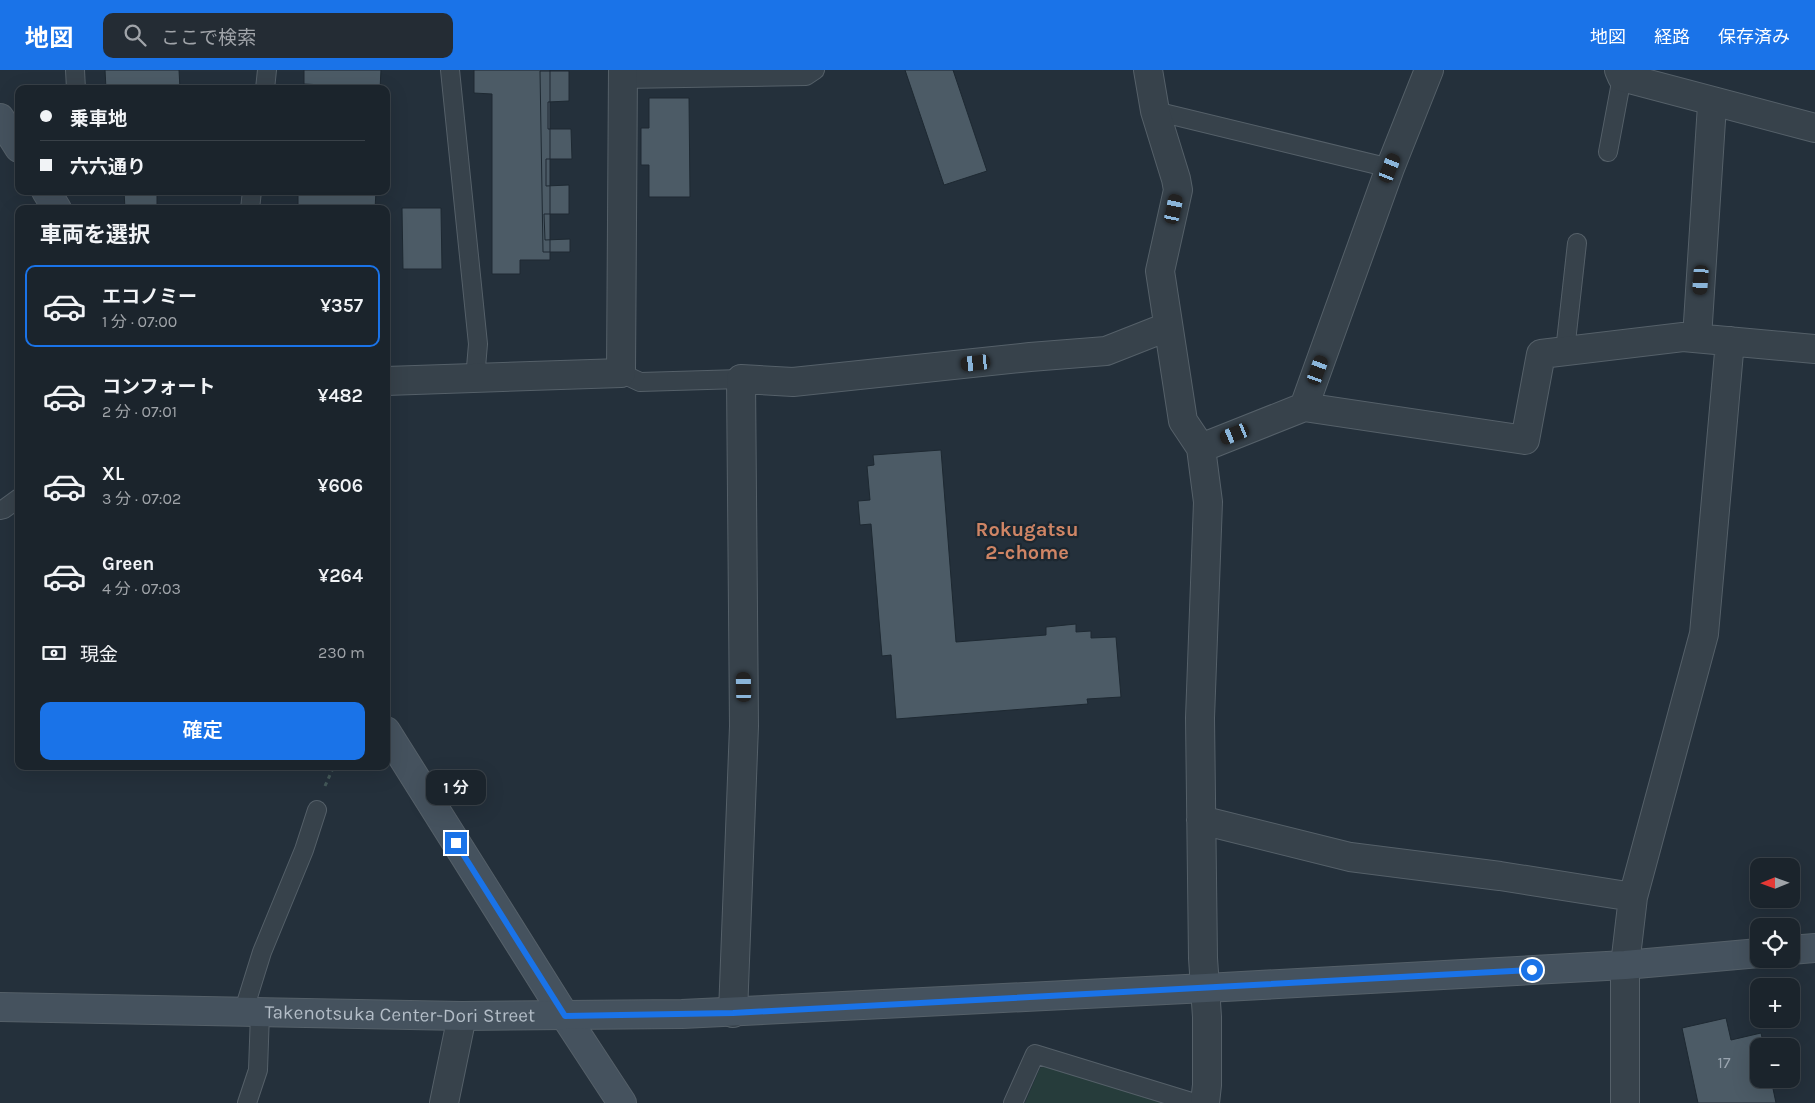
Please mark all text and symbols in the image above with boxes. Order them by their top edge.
search box [103,13,453,58]
icon: search [121,21,149,49]
text: 地図 [25,24,73,52]
text: 地図 [1590,26,1626,48]
text: 経路 [1654,26,1690,48]
text: 保存済み [1718,26,1790,48]
text: ここで検索 [161,27,256,49]
text: 乗車地 [70,108,127,130]
car [1377,151,1402,185]
text: 六六通り [70,156,146,178]
car [1163,193,1184,225]
text: 車両を選択 [40,222,150,248]
car [1692,265,1709,295]
icon: car [42,284,87,329]
text: エコノミー [102,286,197,308]
text: ¥357 [320,295,363,317]
text: 1 分 · 07:00 [102,312,177,331]
car [1305,353,1330,387]
car [960,354,991,372]
icon: car [42,374,87,419]
text: コンフォート [102,376,215,398]
text: ¥482 [317,385,363,407]
text: 2 分 · 07:01 [102,402,177,421]
car [1218,421,1251,447]
text: XL [102,463,124,485]
icon: car [42,464,87,509]
text: ¥606 [318,475,363,497]
text: 3 分 · 07:02 [102,489,181,508]
district label: Rokugatsu 2-chome [976,518,1078,564]
text: Green [102,553,154,575]
icon: car [42,554,87,599]
text: ¥264 [318,565,363,587]
text: 4 分 · 07:03 [102,579,181,598]
icon: cash [40,639,68,667]
text: 230 m [318,643,365,662]
text: 現金 [80,644,118,666]
car [736,672,751,702]
button: 確定 [40,702,365,760]
callout: 1 分 [426,770,486,806]
text: 1 分 [443,778,469,797]
route end [445,832,467,854]
north arrow [1750,858,1800,908]
map controls [1750,858,1800,1088]
button: locate [1750,918,1800,968]
route start [1521,959,1543,981]
button: + [1750,978,1800,1028]
street label: Takenotsuka Center-Dori Street [264,1001,535,1027]
button: − [1750,1038,1800,1088]
house number: 17 [1718,1053,1731,1072]

